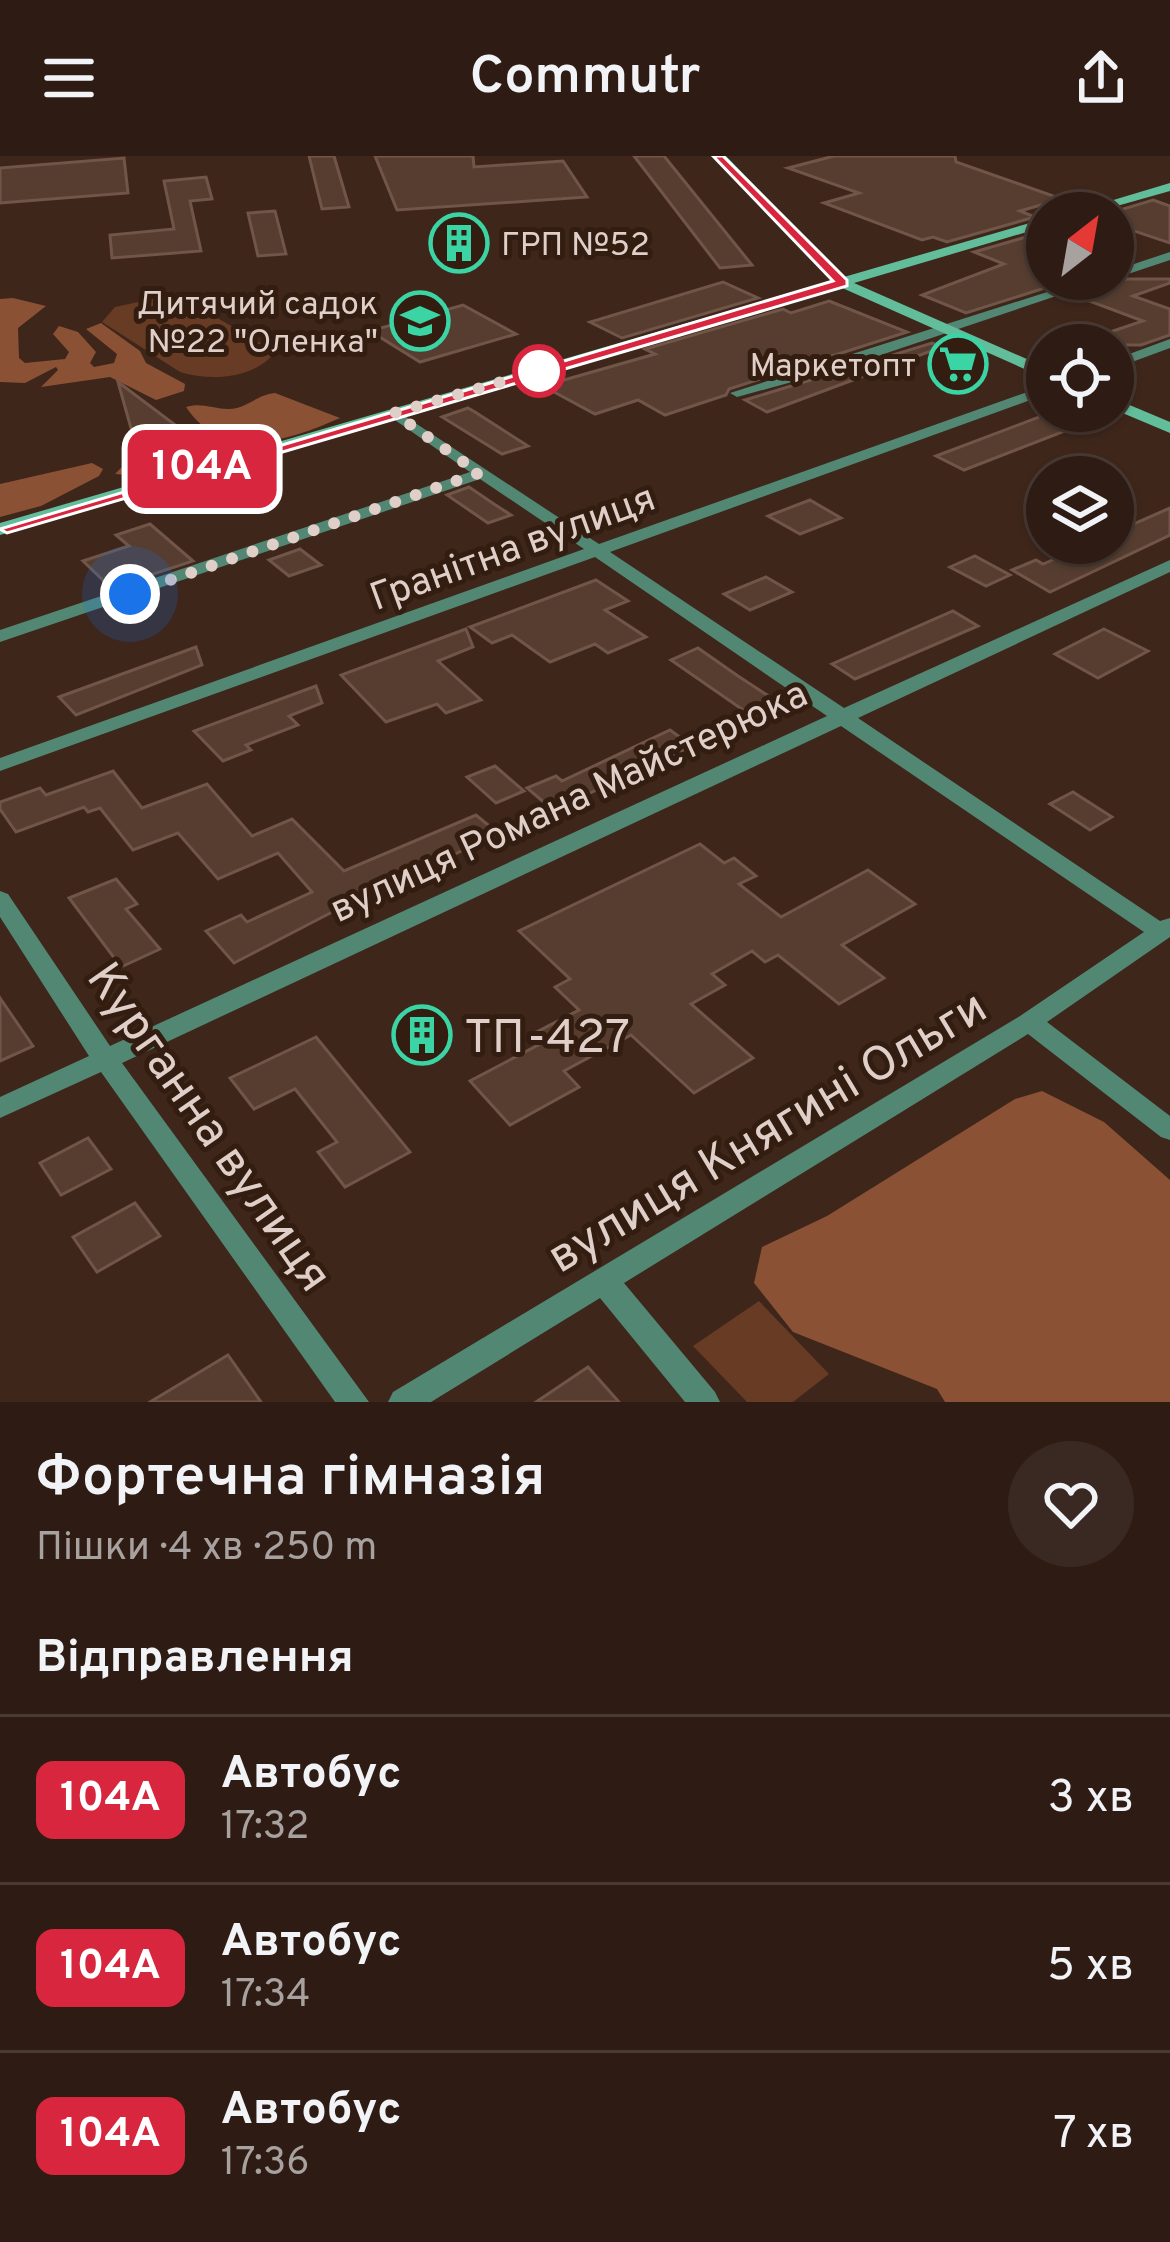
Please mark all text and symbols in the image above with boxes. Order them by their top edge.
text: Commutr [470,44,700,113]
icon: menu [36,45,102,111]
icon: share [1068,45,1134,111]
north arrow [1026,192,1134,300]
map controls [1026,192,1134,564]
building icon: ГРП №52 [428,212,490,274]
place label: ГРП №52 [501,226,650,268]
place label: Дитячий садок №22 "Оленка" [137,285,378,365]
school or university icon: Дитячий садок №22 "Оленка" [389,290,451,352]
button: locate [1026,324,1134,432]
supermarket icon: Маркетопт [927,333,989,395]
unlabelled marker [514,346,564,396]
place label: Маркетопт [749,347,916,389]
line badge: 104А [118,430,286,508]
text: 104А [152,442,252,495]
button: layers [1026,456,1134,564]
street label: Гранітна вулиця [364,476,663,625]
your location [100,564,160,624]
street label: вулиця Романа Майстерюка [323,672,817,936]
street label: Курганна вулиця [71,953,343,1305]
street label: вулиця Княгині Ольги [538,979,999,1289]
building icon: ТП-427 [391,1004,453,1066]
place label: ТП-427 [464,1010,630,1070]
button: heart [1008,1441,1134,1567]
text: Фортечна гімназія [36,1444,546,1516]
text: Пішки · 4 хв · 250 m [36,1525,377,1574]
text: Відправлення [36,1631,354,1688]
text: Автобус [221,1747,402,1804]
text: 3 хв [1048,1771,1134,1828]
text: 104А [60,1773,161,1826]
text: 17:32 [221,1804,309,1853]
text: Автобус [221,1915,402,1972]
text: 5 хв [1047,1939,1134,1996]
text: 104А [60,1941,161,1994]
text: 17:34 [221,1972,310,2021]
text: Автобус [221,2083,402,2140]
text: 7 хв [1053,2107,1134,2164]
text: 104А [60,2109,161,2162]
text: 17:36 [221,2140,310,2189]

